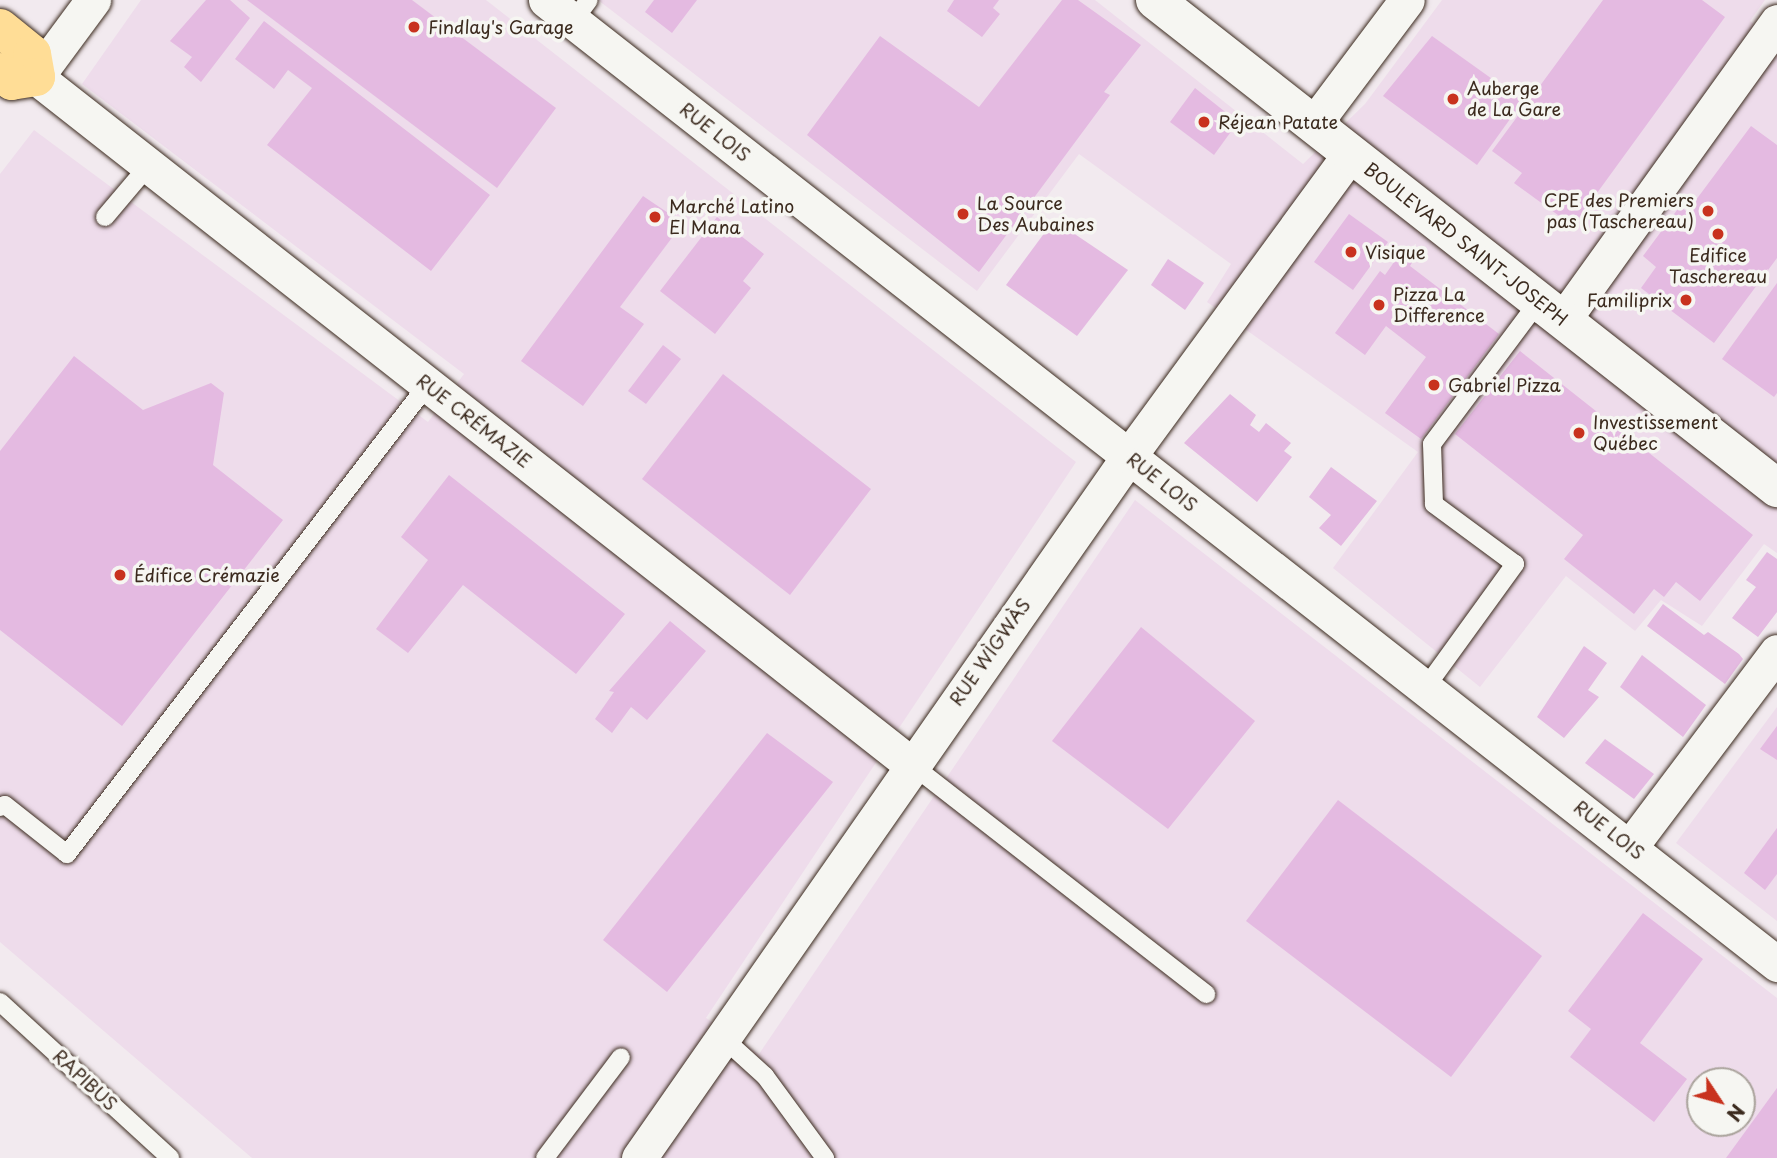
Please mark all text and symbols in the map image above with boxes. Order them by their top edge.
place label: Findlay's Garage [428,16,574,38]
marker: Findlay's Garage [406,19,422,35]
place label: Auberge de La Gare [1467,78,1563,120]
marker: Auberge de La Gare [1445,91,1461,107]
street label: RUE LOIS [675,98,755,166]
place label: Réjean Patate [1218,111,1338,133]
marker: Réjean Patate [1196,114,1212,130]
street label: BOULEVARD SAINT-JOSEPH [1358,156,1574,332]
place label: CPE des Premiers pas (Taschereau) [1543,190,1694,232]
place label: La Source Des Aubaines [977,193,1094,235]
place label: Marché Latino El Mana [669,196,796,238]
marker: CPE des Premiers pas (Taschereau) [1700,203,1716,219]
marker: La Source Des Aubaines [955,206,971,222]
marker: Marché Latino El Mana [647,209,663,225]
marker: Edifice Taschereau [1710,226,1726,242]
place label: Visique [1365,241,1426,263]
marker: Visique [1343,244,1359,260]
place label: Edifice Taschereau [1669,245,1767,288]
place label: Pizza La Difference [1393,284,1485,326]
place label: Familiprix [1587,289,1672,311]
marker: Familiprix [1678,292,1694,308]
marker: Pizza La Difference [1371,297,1387,313]
street label: RUE CRÉMAZIE [412,369,536,473]
place label: Gabriel Pizza [1448,374,1561,396]
marker: Gabriel Pizza [1426,377,1442,393]
place label: Investissement Québec [1593,412,1718,454]
marker: Investissement Québec [1571,425,1587,441]
street label: RUE LOIS [1122,448,1202,516]
place label: Édifice Crémazie [134,564,279,586]
marker: Édifice Crémazie [112,567,128,583]
street label: RUE WÌGWÀS [945,595,1035,709]
street label: RUE LOIS [1569,796,1649,864]
street label: RAPIBUS [49,1045,121,1115]
north arrow [1686,1067,1756,1137]
text: N [1721,1099,1752,1127]

